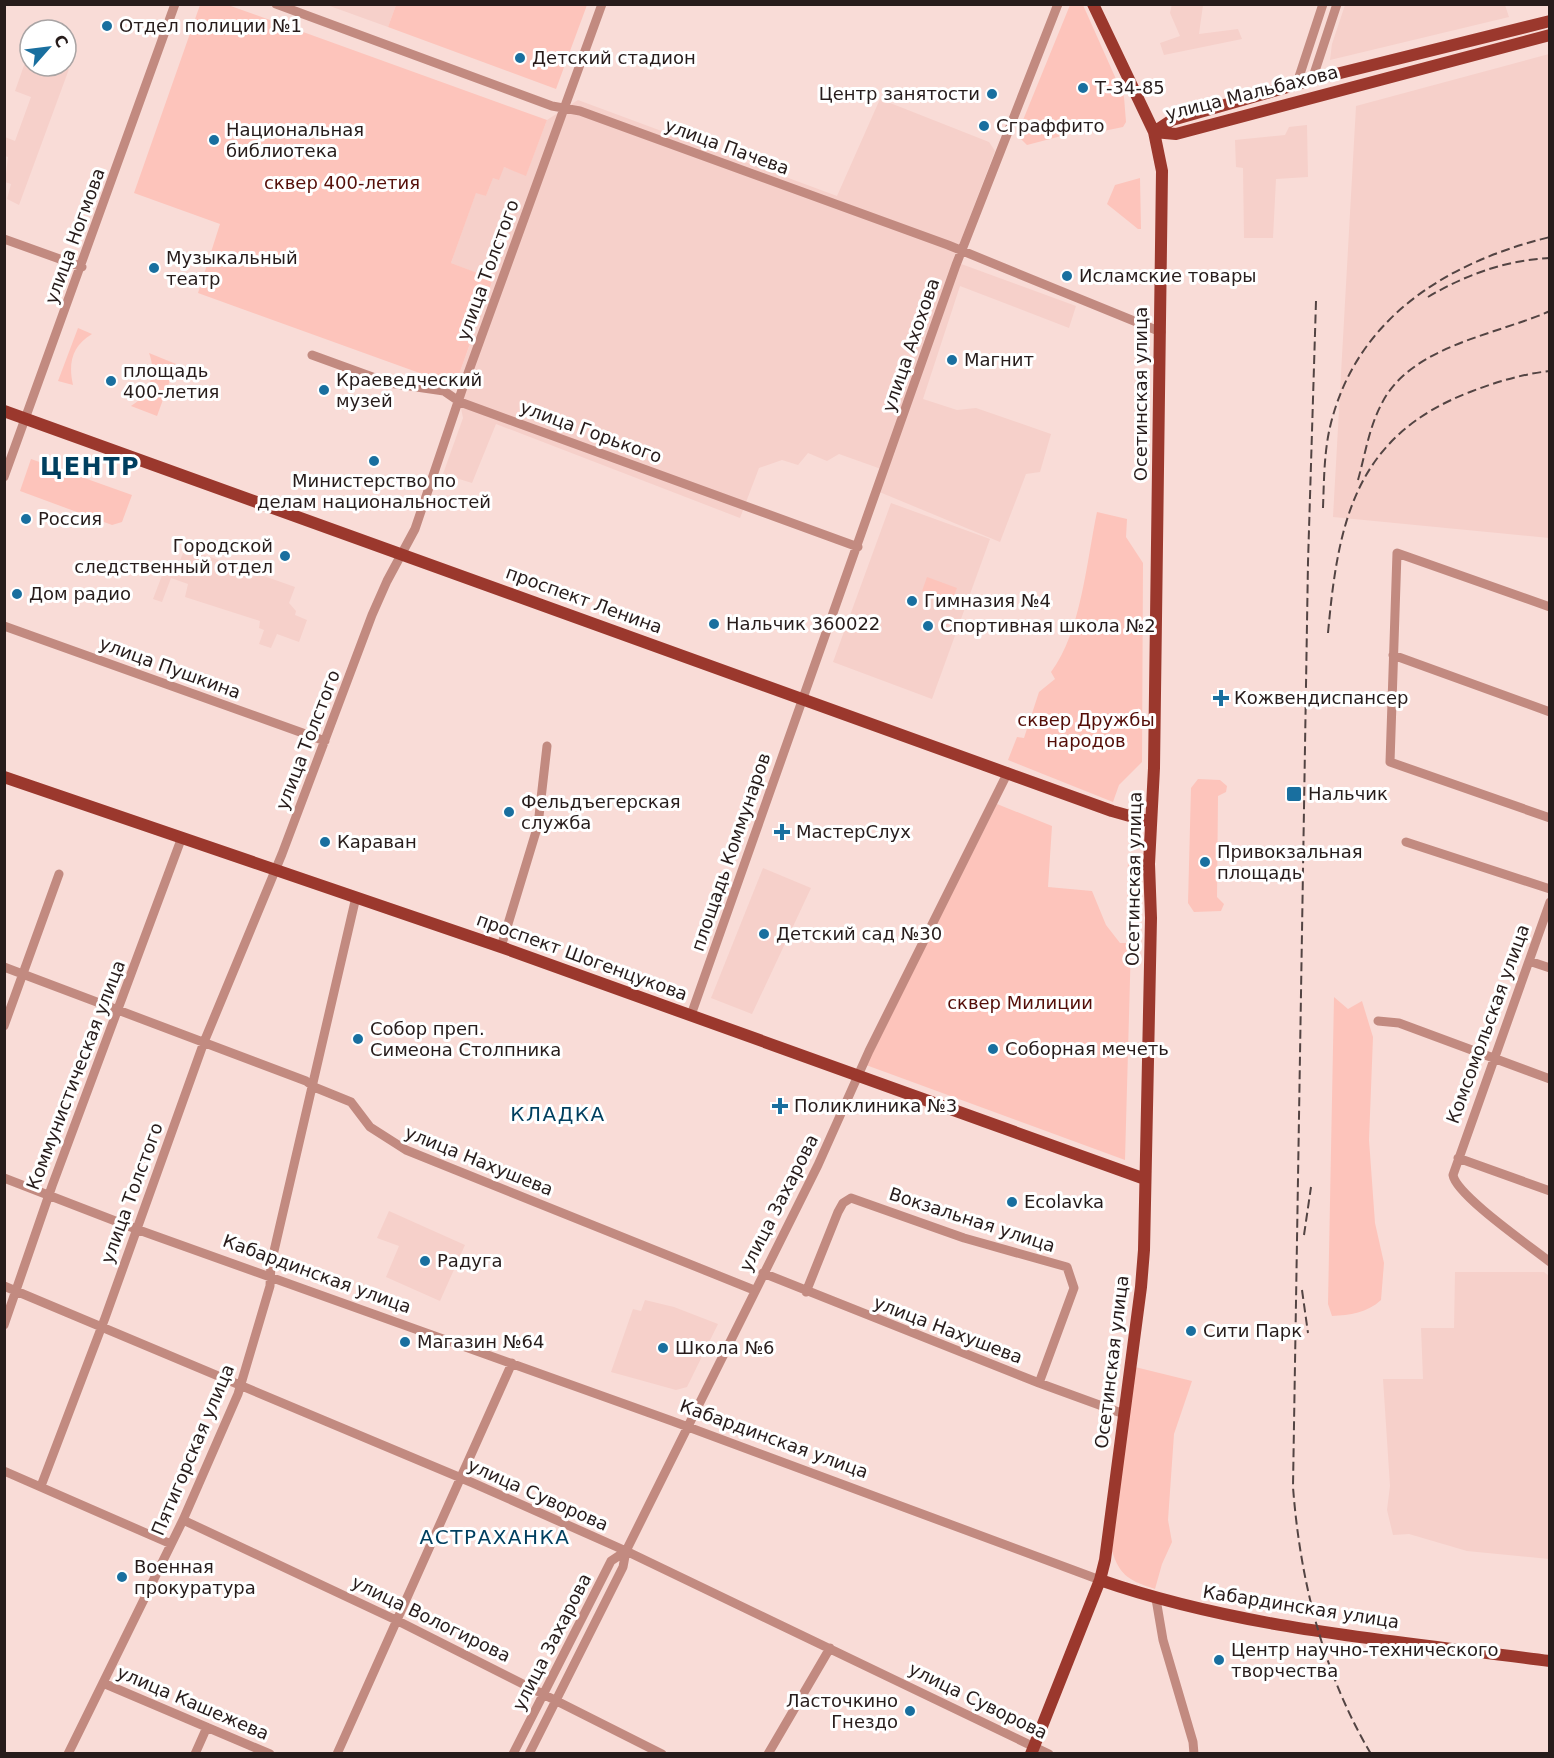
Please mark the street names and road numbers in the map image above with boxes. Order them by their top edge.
street label: улица Мальбахова [1163,61,1340,124]
street label: улица Пачева [662,114,792,179]
street label: улица Ногмова [40,165,109,307]
street label: улица Толстого [452,197,523,343]
street label: улица Ахохова [878,275,943,415]
street label: Осетинская улица [1130,307,1151,481]
street label: улица Горького [517,396,665,467]
street label: проспект Ленина [503,561,665,638]
street label: улица Пушкина [97,632,244,703]
street label: улица Толстого [271,667,344,813]
street label: площадь Коммунаров [687,750,774,954]
street label: Осетинская улица [1121,792,1146,966]
street label: проспект Шогенцукова [474,909,691,1005]
street label: Комсомольская улица [1442,921,1533,1126]
street label: Коммунистическая улица [22,957,129,1193]
street label: улица Толстого [96,1120,167,1266]
street label: улица Нахушева [402,1121,556,1200]
street label: улица Захарова [735,1131,822,1275]
street label: Вокзальная улица [886,1183,1058,1256]
street label: Кабардинская улица [220,1230,414,1317]
street label: Осетинская улица [1090,1274,1133,1450]
street label: улица Нахушева [871,1291,1026,1368]
street label: Пятигорская улица [147,1361,238,1539]
street label: Кабардинская улица [677,1395,871,1482]
street label: улица Суворова [465,1454,612,1535]
street label: улица Захарова [508,1570,595,1714]
street label: улица Вологирова [348,1571,514,1666]
street label: Кабардинская улица [1201,1581,1401,1632]
street label: улица Суворова [905,1658,1051,1743]
street label: улица Кашежева [114,1661,272,1744]

